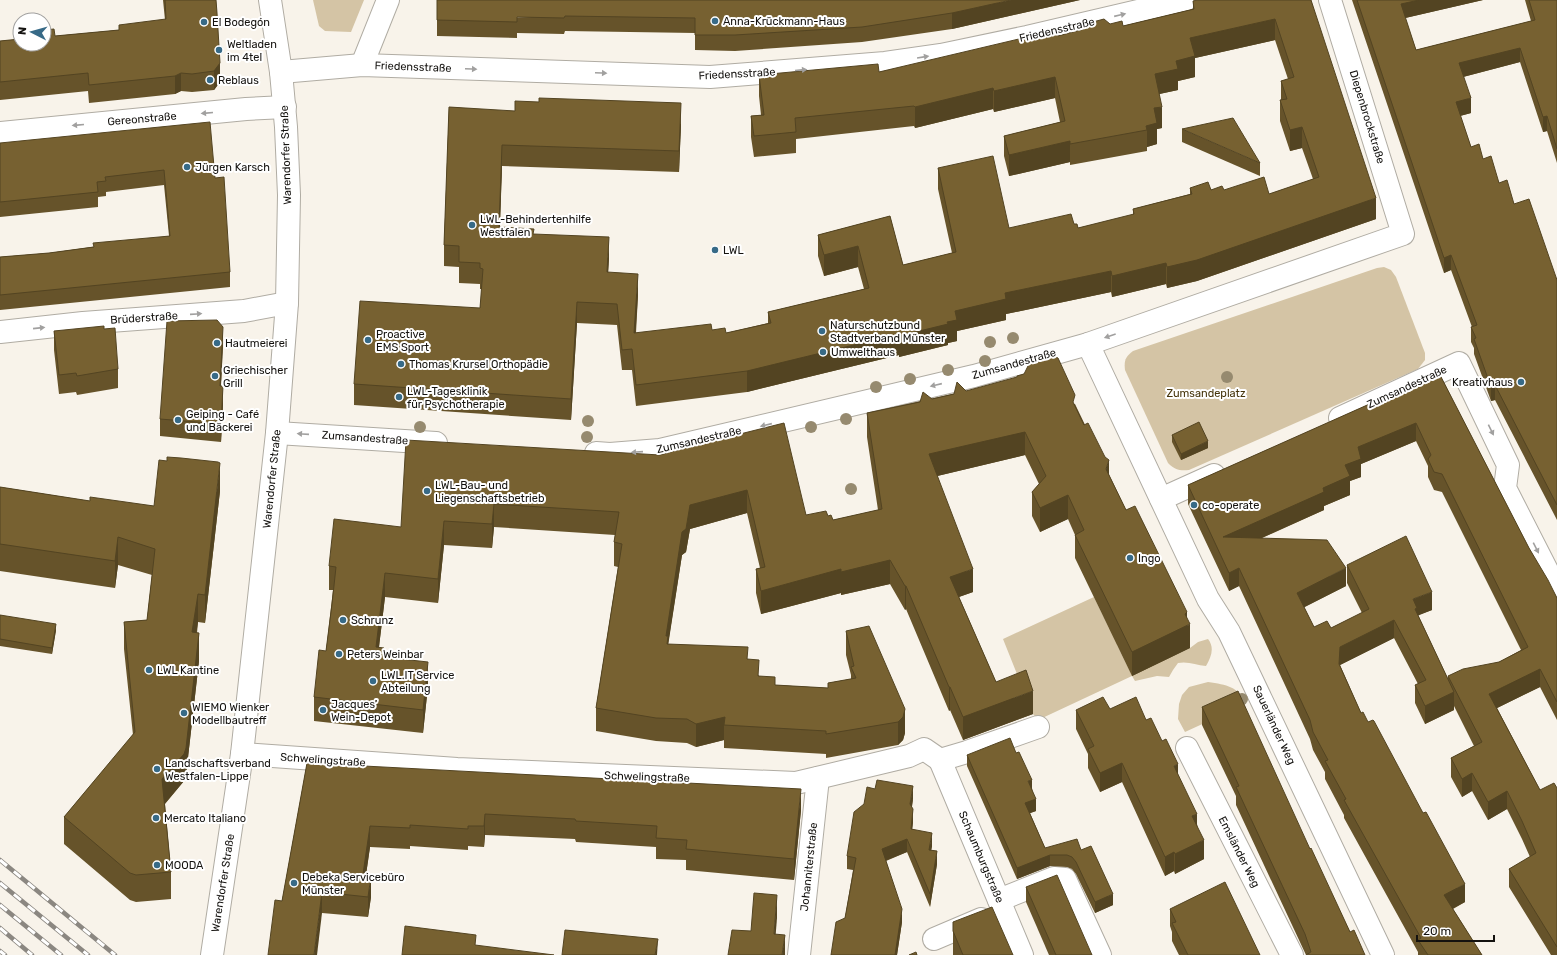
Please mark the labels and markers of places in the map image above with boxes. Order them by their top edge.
place label: Anna-Krückmann-Haus [723,15,845,28]
place label: El Bodegón [212,16,270,29]
marker: Anna-Krückmann-Haus [710,16,720,26]
marker: El Bodegón [199,17,209,27]
place label: Weltladen im 4tel [227,38,277,64]
marker: Weltladen im 4tel [214,45,224,55]
place label: Reblaus [218,74,259,87]
marker: Reblaus [205,75,215,85]
place label: Jürgen Karsch [195,161,270,174]
marker: Jürgen Karsch [182,162,192,172]
place label: LWL-Behindertenhilfe Westfalen [480,213,591,239]
marker: LWL-Behindertenhilfe Westfalen [467,220,477,230]
place label: LWL [723,244,744,257]
marker: LWL [710,245,720,255]
place label: Naturschutzbund Stadtverband Münster [830,319,946,345]
marker: Naturschutzbund Stadtverband Münster [817,326,827,336]
place label: Proactive EMS Sport [376,328,430,354]
marker: Proactive EMS Sport [363,335,373,345]
place label: Hautmeierei [225,337,288,350]
marker: Hautmeierei [212,338,222,348]
place label: Umwelthaus [831,346,896,359]
marker: Umwelthaus [818,347,828,357]
place label: Thomas Krursel Orthopädie [409,358,548,371]
marker: Thomas Krursel Orthopädie [396,359,406,369]
place label: Griechischer Grill [223,364,288,390]
marker: Griechischer Grill [210,371,220,381]
place label: Kreativhaus [1452,376,1513,389]
marker: Kreativhaus [1516,377,1526,387]
place label: LWL-Tagesklinik für Psychotherapie [407,385,505,411]
marker: LWL-Tagesklinik für Psychotherapie [394,392,404,402]
place label: Geiping - Café und Bäckerei [186,408,259,434]
marker: Geiping - Café und Bäckerei [173,415,183,425]
place label: LWL-Bau- und Liegenschaftsbetrieb [435,479,544,505]
marker: LWL-Bau- und Liegenschaftsbetrieb [422,486,432,496]
place label: co-operate [1202,499,1259,512]
marker: co-operate [1189,500,1199,510]
place label: Ingo [1138,552,1161,565]
marker: Ingo [1125,553,1135,563]
place label: Schrunz [351,614,394,627]
marker: Schrunz [338,615,348,625]
place label: Peters Weinbar [347,648,425,661]
marker: Peters Weinbar [334,649,344,659]
place label: LWL Kantine [157,664,219,677]
marker: LWL Kantine [144,665,154,675]
place label: LWL.IT Service Abteilung [381,669,454,695]
marker: LWL.IT Service Abteilung [368,676,378,686]
place label: Jacques’ Wein-Depot [331,698,392,724]
place label: WIEMO Wienker Modellbautreff [192,701,270,727]
marker: Jacques’ Wein-Depot [318,705,328,715]
marker: WIEMO Wienker Modellbautreff [179,708,189,718]
place label: Landschaftsverband Westfalen-Lippe [165,757,271,783]
marker: Landschaftsverband Westfalen-Lippe [152,764,162,774]
place label: Mercato Italiano [164,812,246,825]
marker: Mercato Italiano [151,813,161,823]
place label: MOODA [165,859,204,872]
marker: MOODA [152,860,162,870]
place label: Debeka Servicebüro Münster [302,871,405,897]
marker: Debeka Servicebüro Münster [289,878,299,888]

